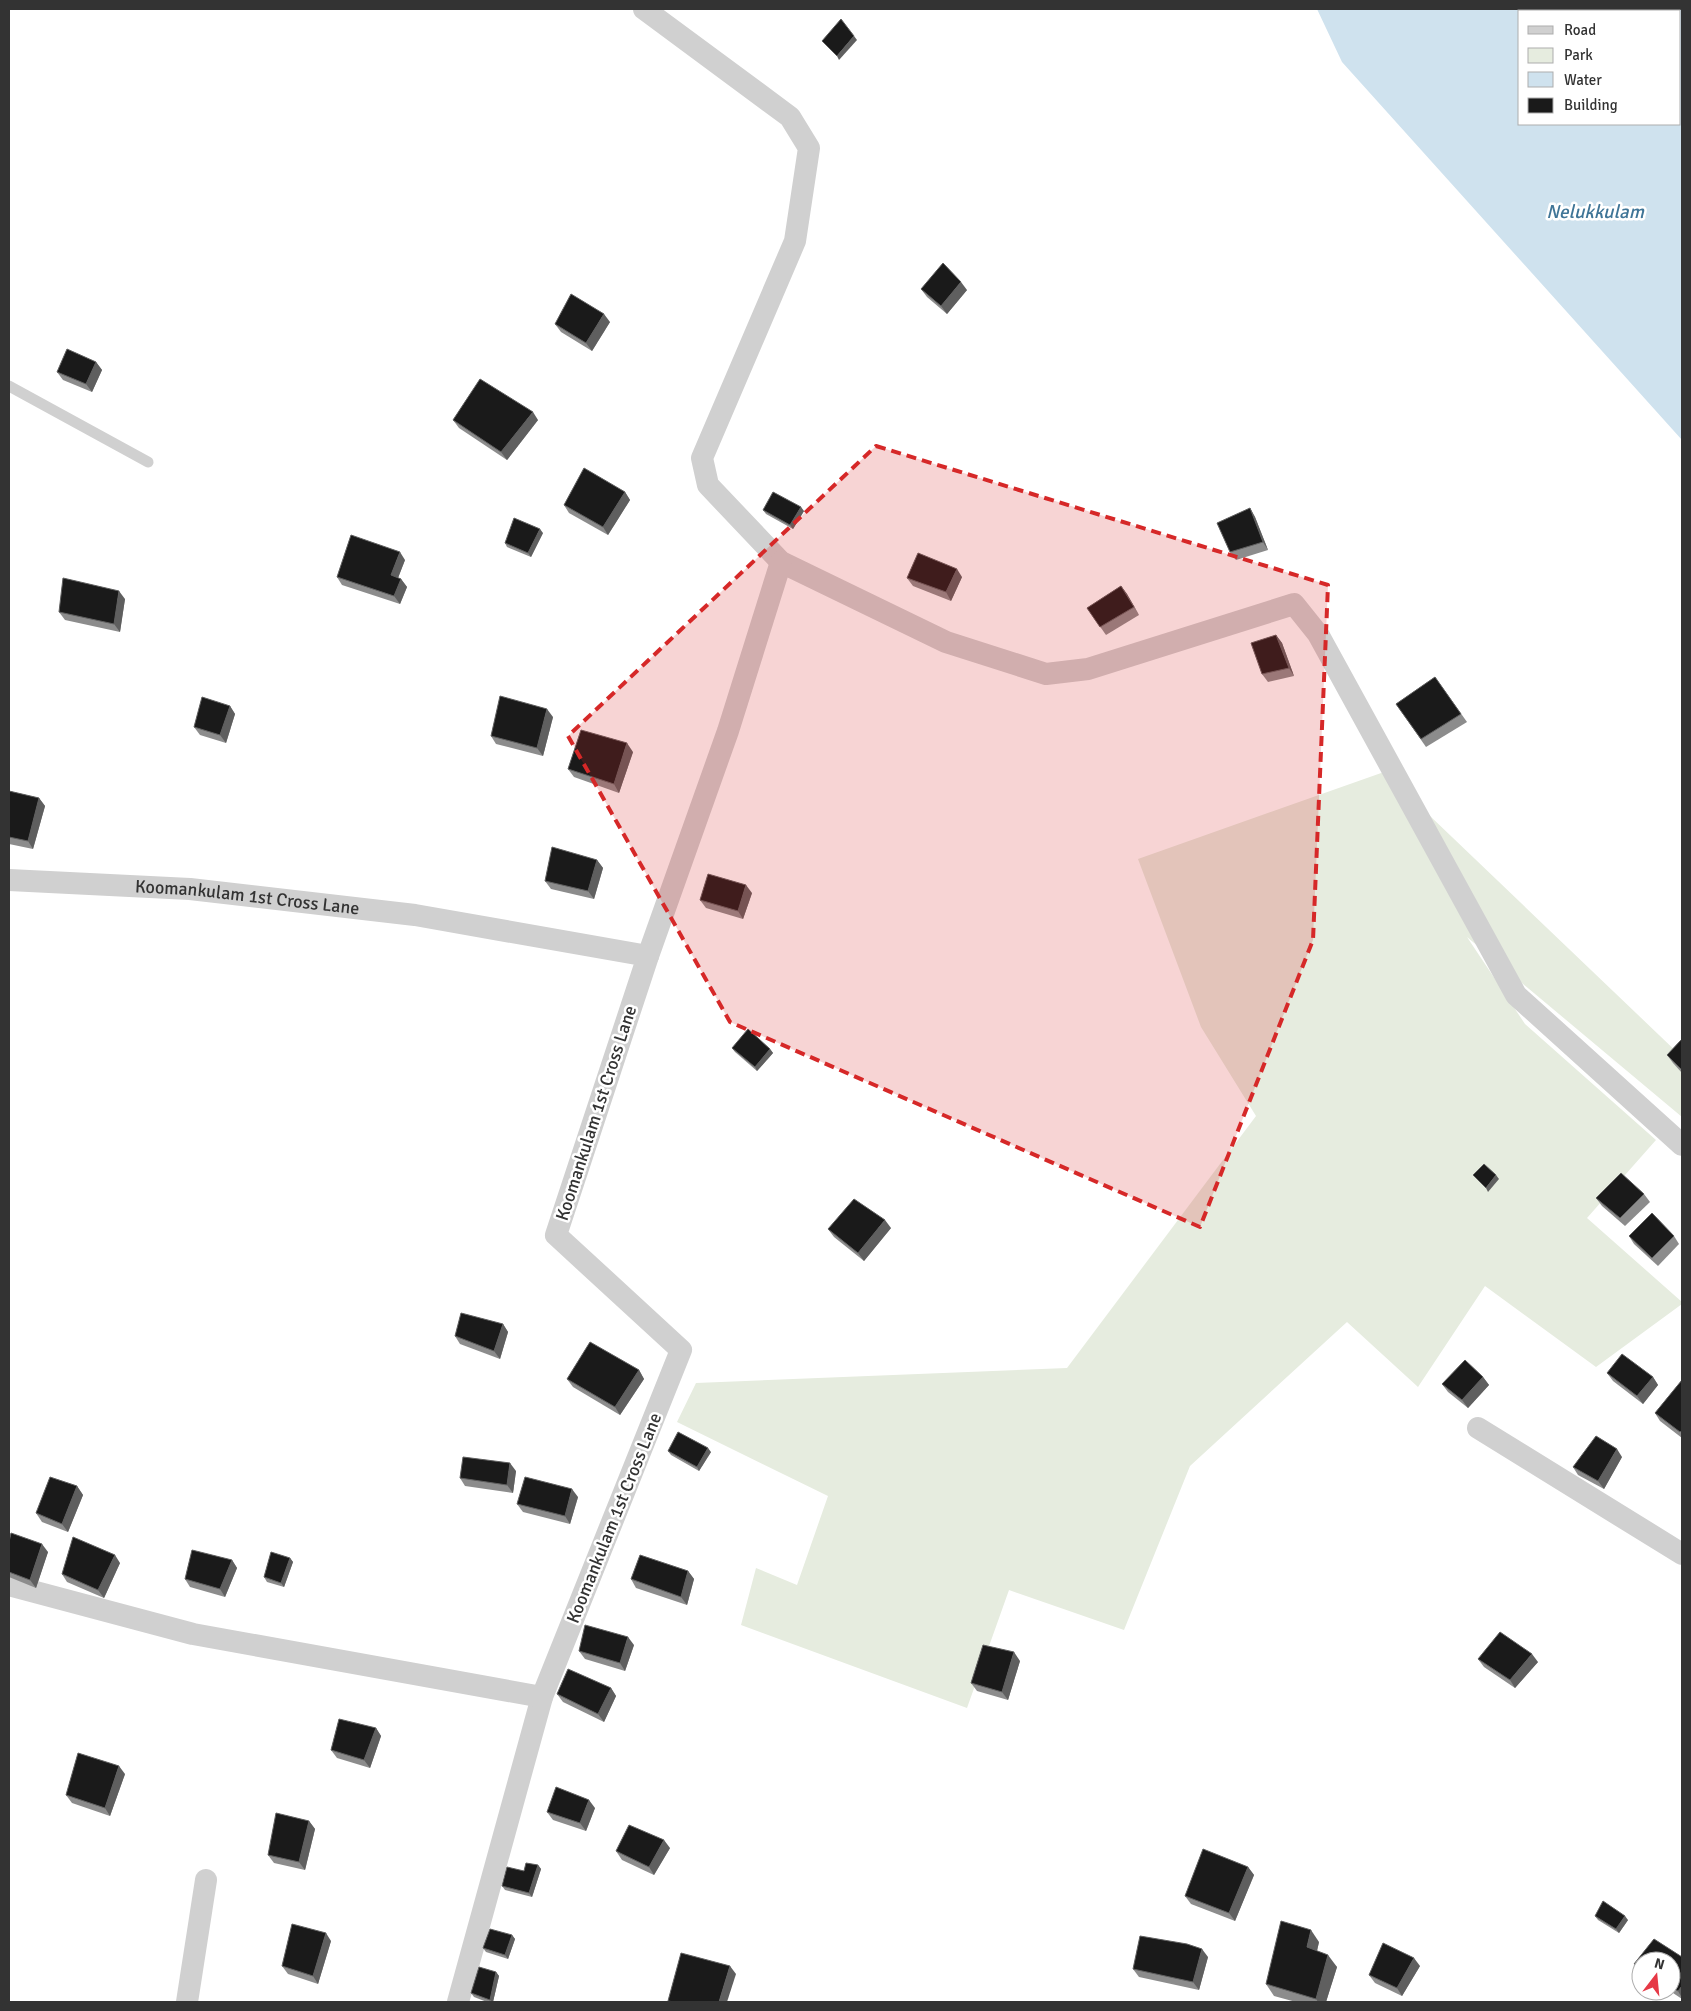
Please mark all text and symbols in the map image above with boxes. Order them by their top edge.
legend [1518,10,1681,125]
text: Road [1564,21,1596,39]
text: Park [1564,46,1593,64]
text: Water [1564,71,1602,89]
text: Building [1564,96,1618,114]
water label: Nelukkulam [1546,200,1645,224]
street label: Koomankulam 1st Cross Lane [135,875,361,919]
street label: Koomankulam 1st Cross Lane [551,1003,641,1223]
street label: Koomankulam 1st Cross Lane [562,1410,666,1626]
north arrow [1631,1951,1681,2001]
text: N [1652,1954,1666,1973]

